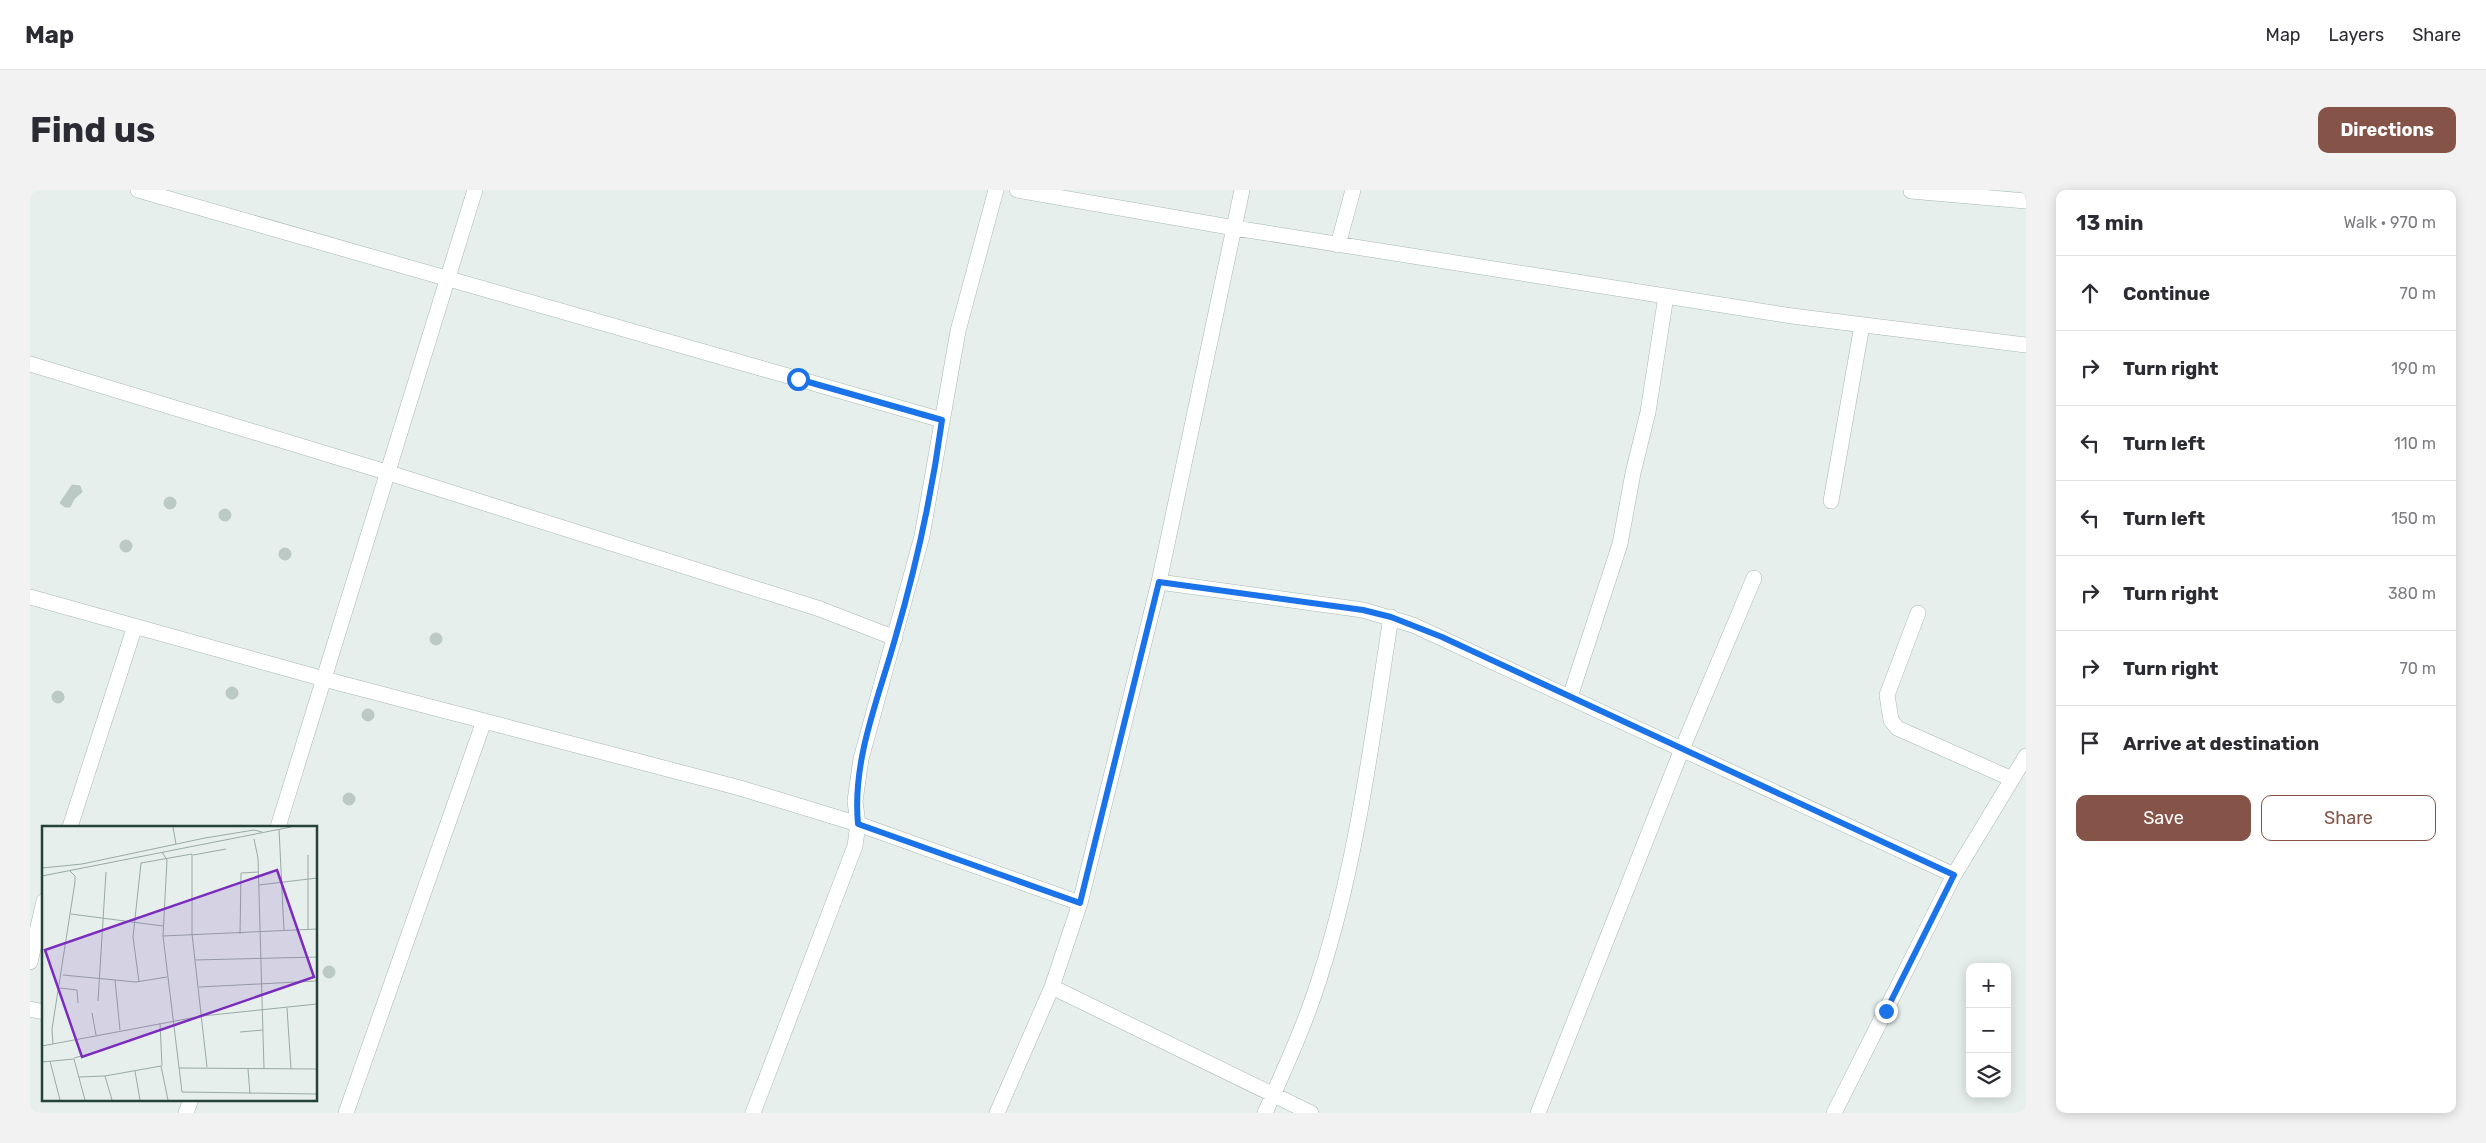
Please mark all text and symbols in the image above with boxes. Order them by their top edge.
text: Map [25,21,74,49]
text: Map [2266,24,2301,46]
text: Layers [2329,24,2384,46]
text: Share [2412,24,2461,46]
button: Directions [2318,107,2456,153]
text: Find us [30,109,155,151]
text: 13 min [2076,210,2144,235]
text: Walk · 970 m [2344,213,2436,232]
icon: ahead [2076,279,2104,307]
text: Continue [2123,282,2210,305]
text: 70 m [2399,284,2436,303]
icon: right [2076,354,2104,382]
text: Turn right [2123,357,2218,380]
text: 190 m [2391,359,2436,378]
route start [787,368,810,391]
icon: left [2076,429,2104,457]
text: Turn left [2123,432,2205,455]
text: 110 m [2394,434,2436,453]
icon: left [2076,504,2104,532]
text: Turn left [2123,507,2205,530]
text: 150 m [2391,509,2436,528]
icon: right [2076,579,2104,607]
text: Turn right [2123,582,2218,605]
text: 380 m [2388,584,2436,603]
icon: right [2076,654,2104,682]
text: Turn right [2123,657,2218,680]
text: 70 m [2399,659,2436,678]
icon: arrive [2076,729,2104,757]
text: Arrive at destination [2123,732,2319,755]
button: Save [2076,795,2251,841]
button: Share [2261,795,2436,841]
inset map [42,826,318,1100]
map controls [1966,963,2011,1098]
button: + [1966,963,2011,1008]
route end [1875,1000,1898,1023]
button: − [1966,1008,2011,1053]
button: layers [1966,1053,2011,1098]

